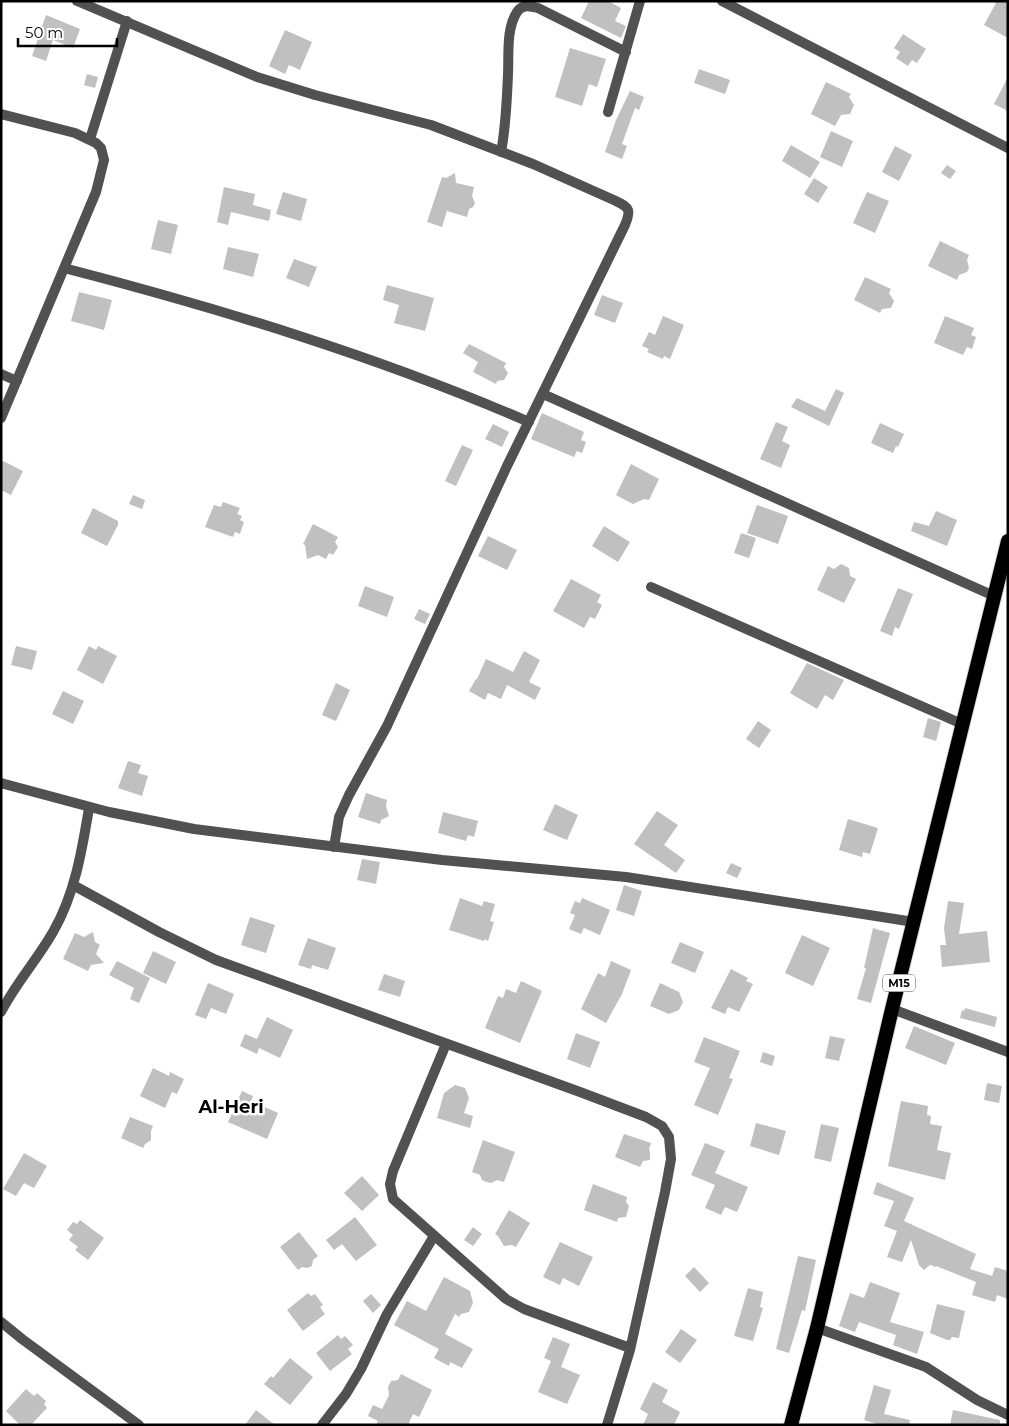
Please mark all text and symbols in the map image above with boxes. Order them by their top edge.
scale bar [18,15,116,47]
text: 50 m [25,23,63,42]
road number: M15 [883,974,915,991]
district label: Al-Heri [197,1096,264,1118]

